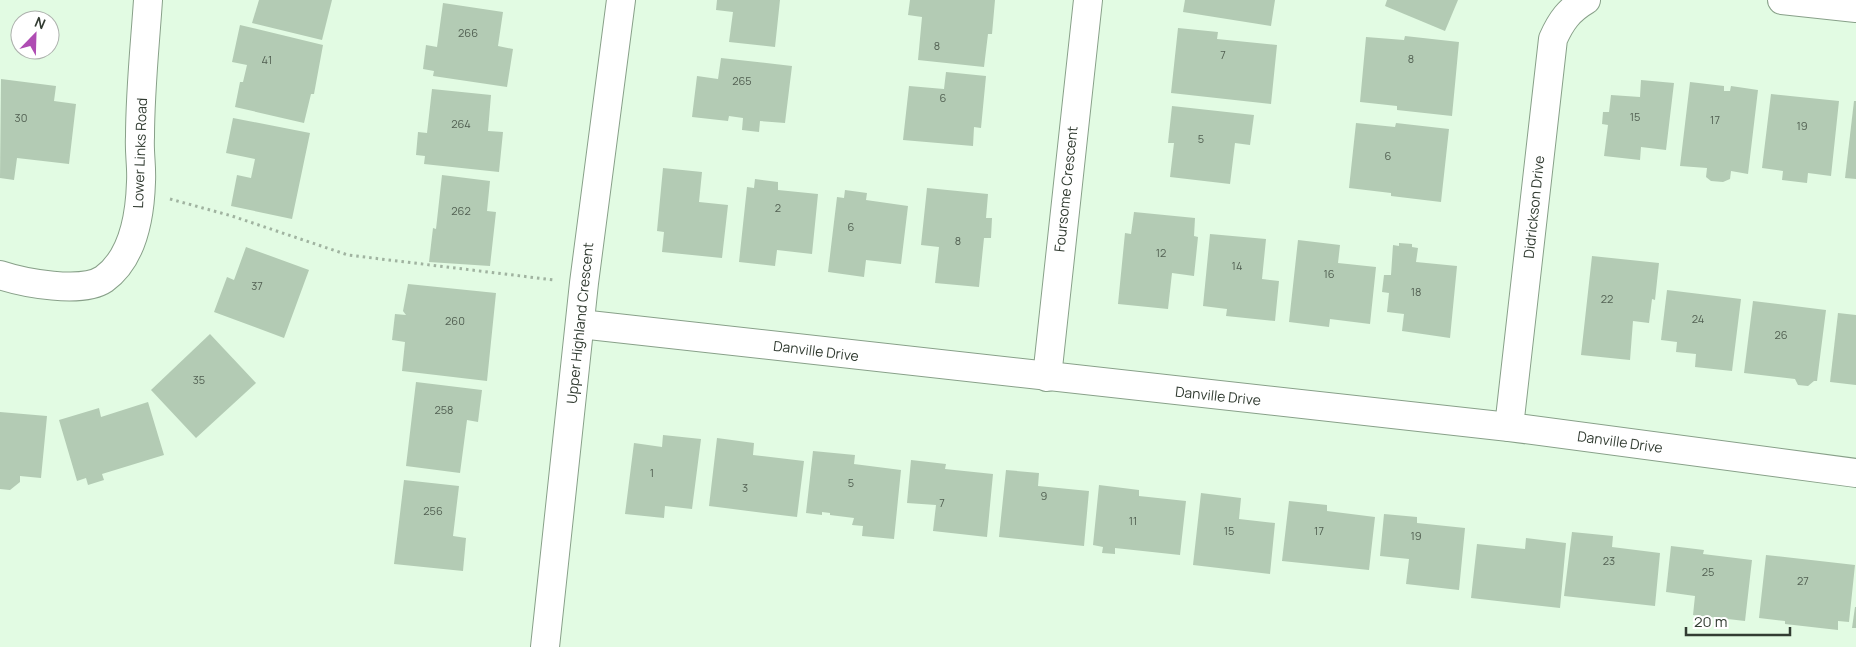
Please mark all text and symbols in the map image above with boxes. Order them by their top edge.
north arrow [10,10,60,60]
text: N [32,12,49,33]
house number: 266 [458,25,478,40]
house number: 8 [934,38,940,53]
house number: 7 [1220,47,1226,62]
house number: 8 [1408,51,1414,66]
house number: 41 [262,52,272,67]
house number: 265 [732,73,752,88]
house number: 6 [940,90,947,105]
street label: Lower Links Road [128,97,151,209]
house number: 15 [1630,109,1640,124]
house number: 30 [15,110,27,125]
house number: 17 [1710,112,1720,127]
house number: 264 [451,116,471,131]
house number: 19 [1796,118,1808,133]
street label: Foursome Crescent [1049,125,1082,253]
house number: 5 [1198,131,1204,146]
house number: 6 [1385,148,1392,163]
street label: Didrickson Drive [1519,155,1548,259]
house number: 2 [775,200,781,215]
house number: 262 [451,203,471,218]
house number: 6 [848,219,855,234]
house number: 8 [955,233,961,248]
street label: Upper Highland Crescent [562,241,597,405]
house number: 12 [1156,245,1166,260]
house number: 14 [1232,258,1242,273]
house number: 16 [1323,266,1335,281]
house number: 37 [251,278,263,293]
house number: 18 [1411,284,1421,299]
house number: 22 [1601,291,1613,306]
house number: 24 [1692,311,1704,326]
house number: 260 [445,313,465,328]
house number: 26 [1774,327,1788,342]
street label: Danville Drive [772,336,860,365]
house number: 35 [193,372,205,387]
street label: Danville Drive [1174,382,1262,409]
house number: 258 [434,402,454,417]
street label: Danville Drive [1576,426,1664,457]
house number: 1 [650,465,654,480]
house number: 5 [848,475,854,490]
house number: 3 [742,480,748,495]
house number: 9 [1041,488,1048,503]
house number: 7 [939,495,945,510]
house number: 256 [423,503,443,518]
house number: 11 [1129,513,1137,528]
house number: 15 [1224,523,1234,538]
house number: 17 [1314,523,1324,538]
house number: 19 [1410,528,1422,543]
house number: 23 [1603,553,1615,568]
house number: 25 [1702,564,1714,579]
house number: 27 [1797,573,1809,588]
scale bar [1686,604,1790,636]
text: 20 m [1694,611,1727,632]

